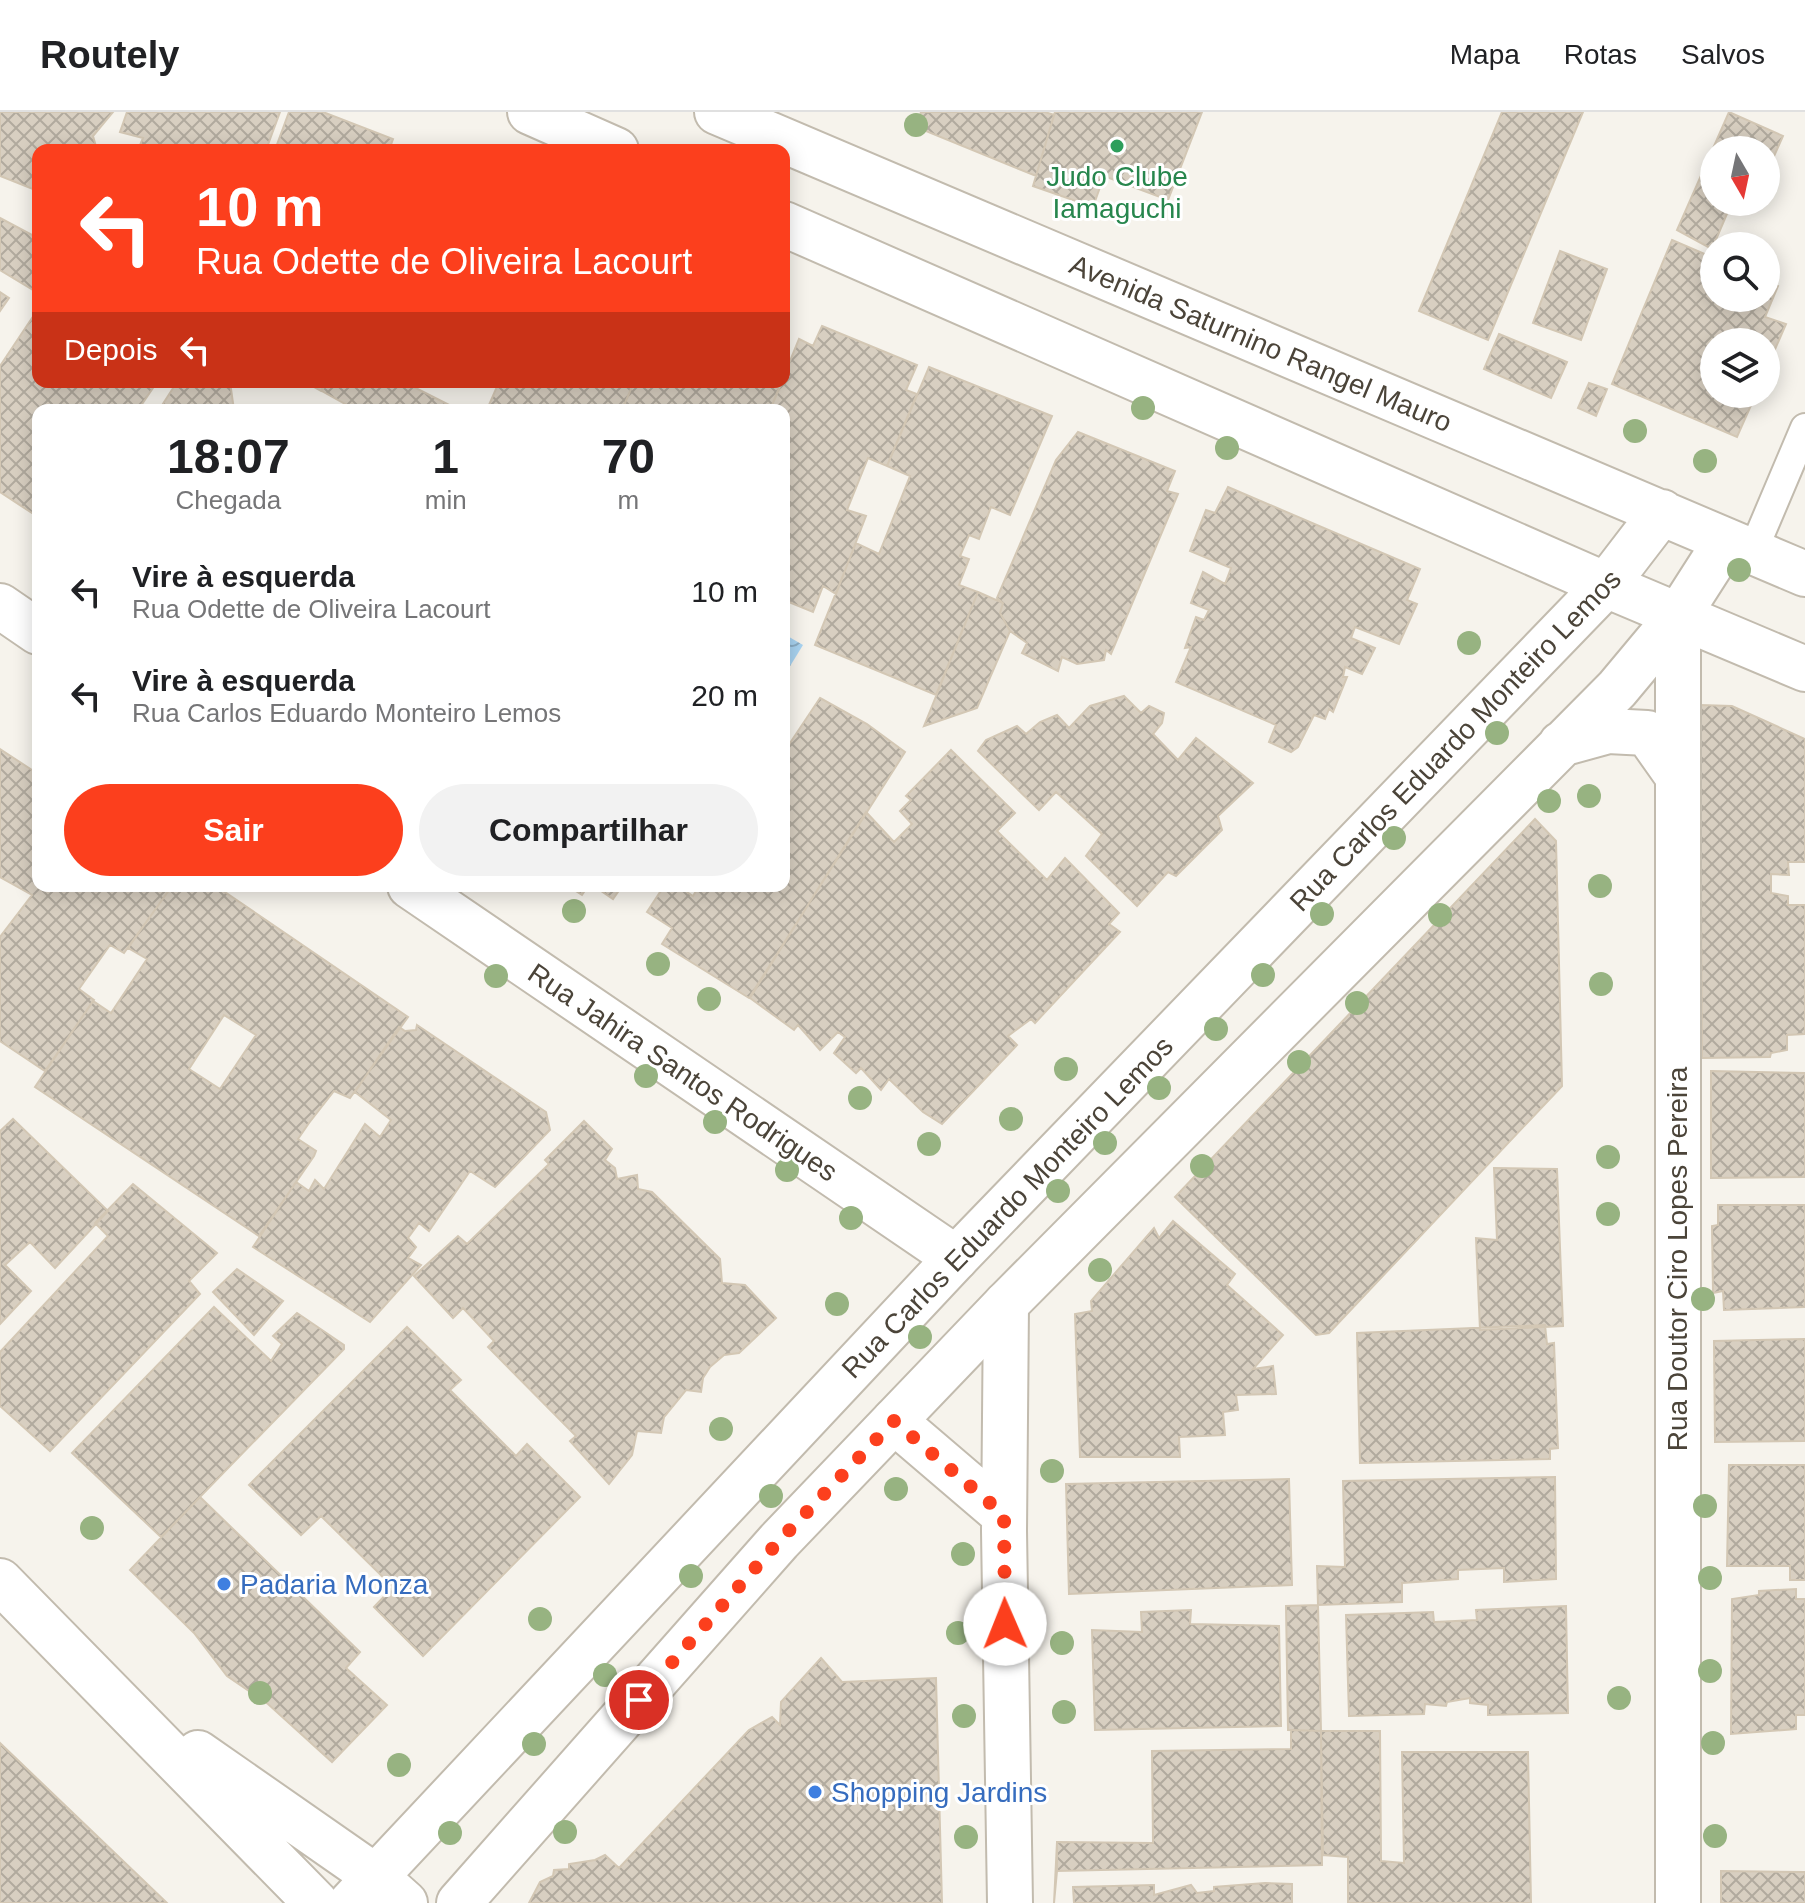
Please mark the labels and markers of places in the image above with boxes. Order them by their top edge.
marker: Judo Clube Iamaguchi [1108,137,1126,155]
place label: Judo Clube Iamaguchi [1046,161,1188,224]
place label: Padaria Monza [240,1569,429,1600]
marker: Padaria Monza [215,1575,233,1593]
pin [605,1666,673,1734]
place label: Shopping Jardins [831,1777,1047,1808]
marker: Shopping Jardins [806,1783,824,1801]

